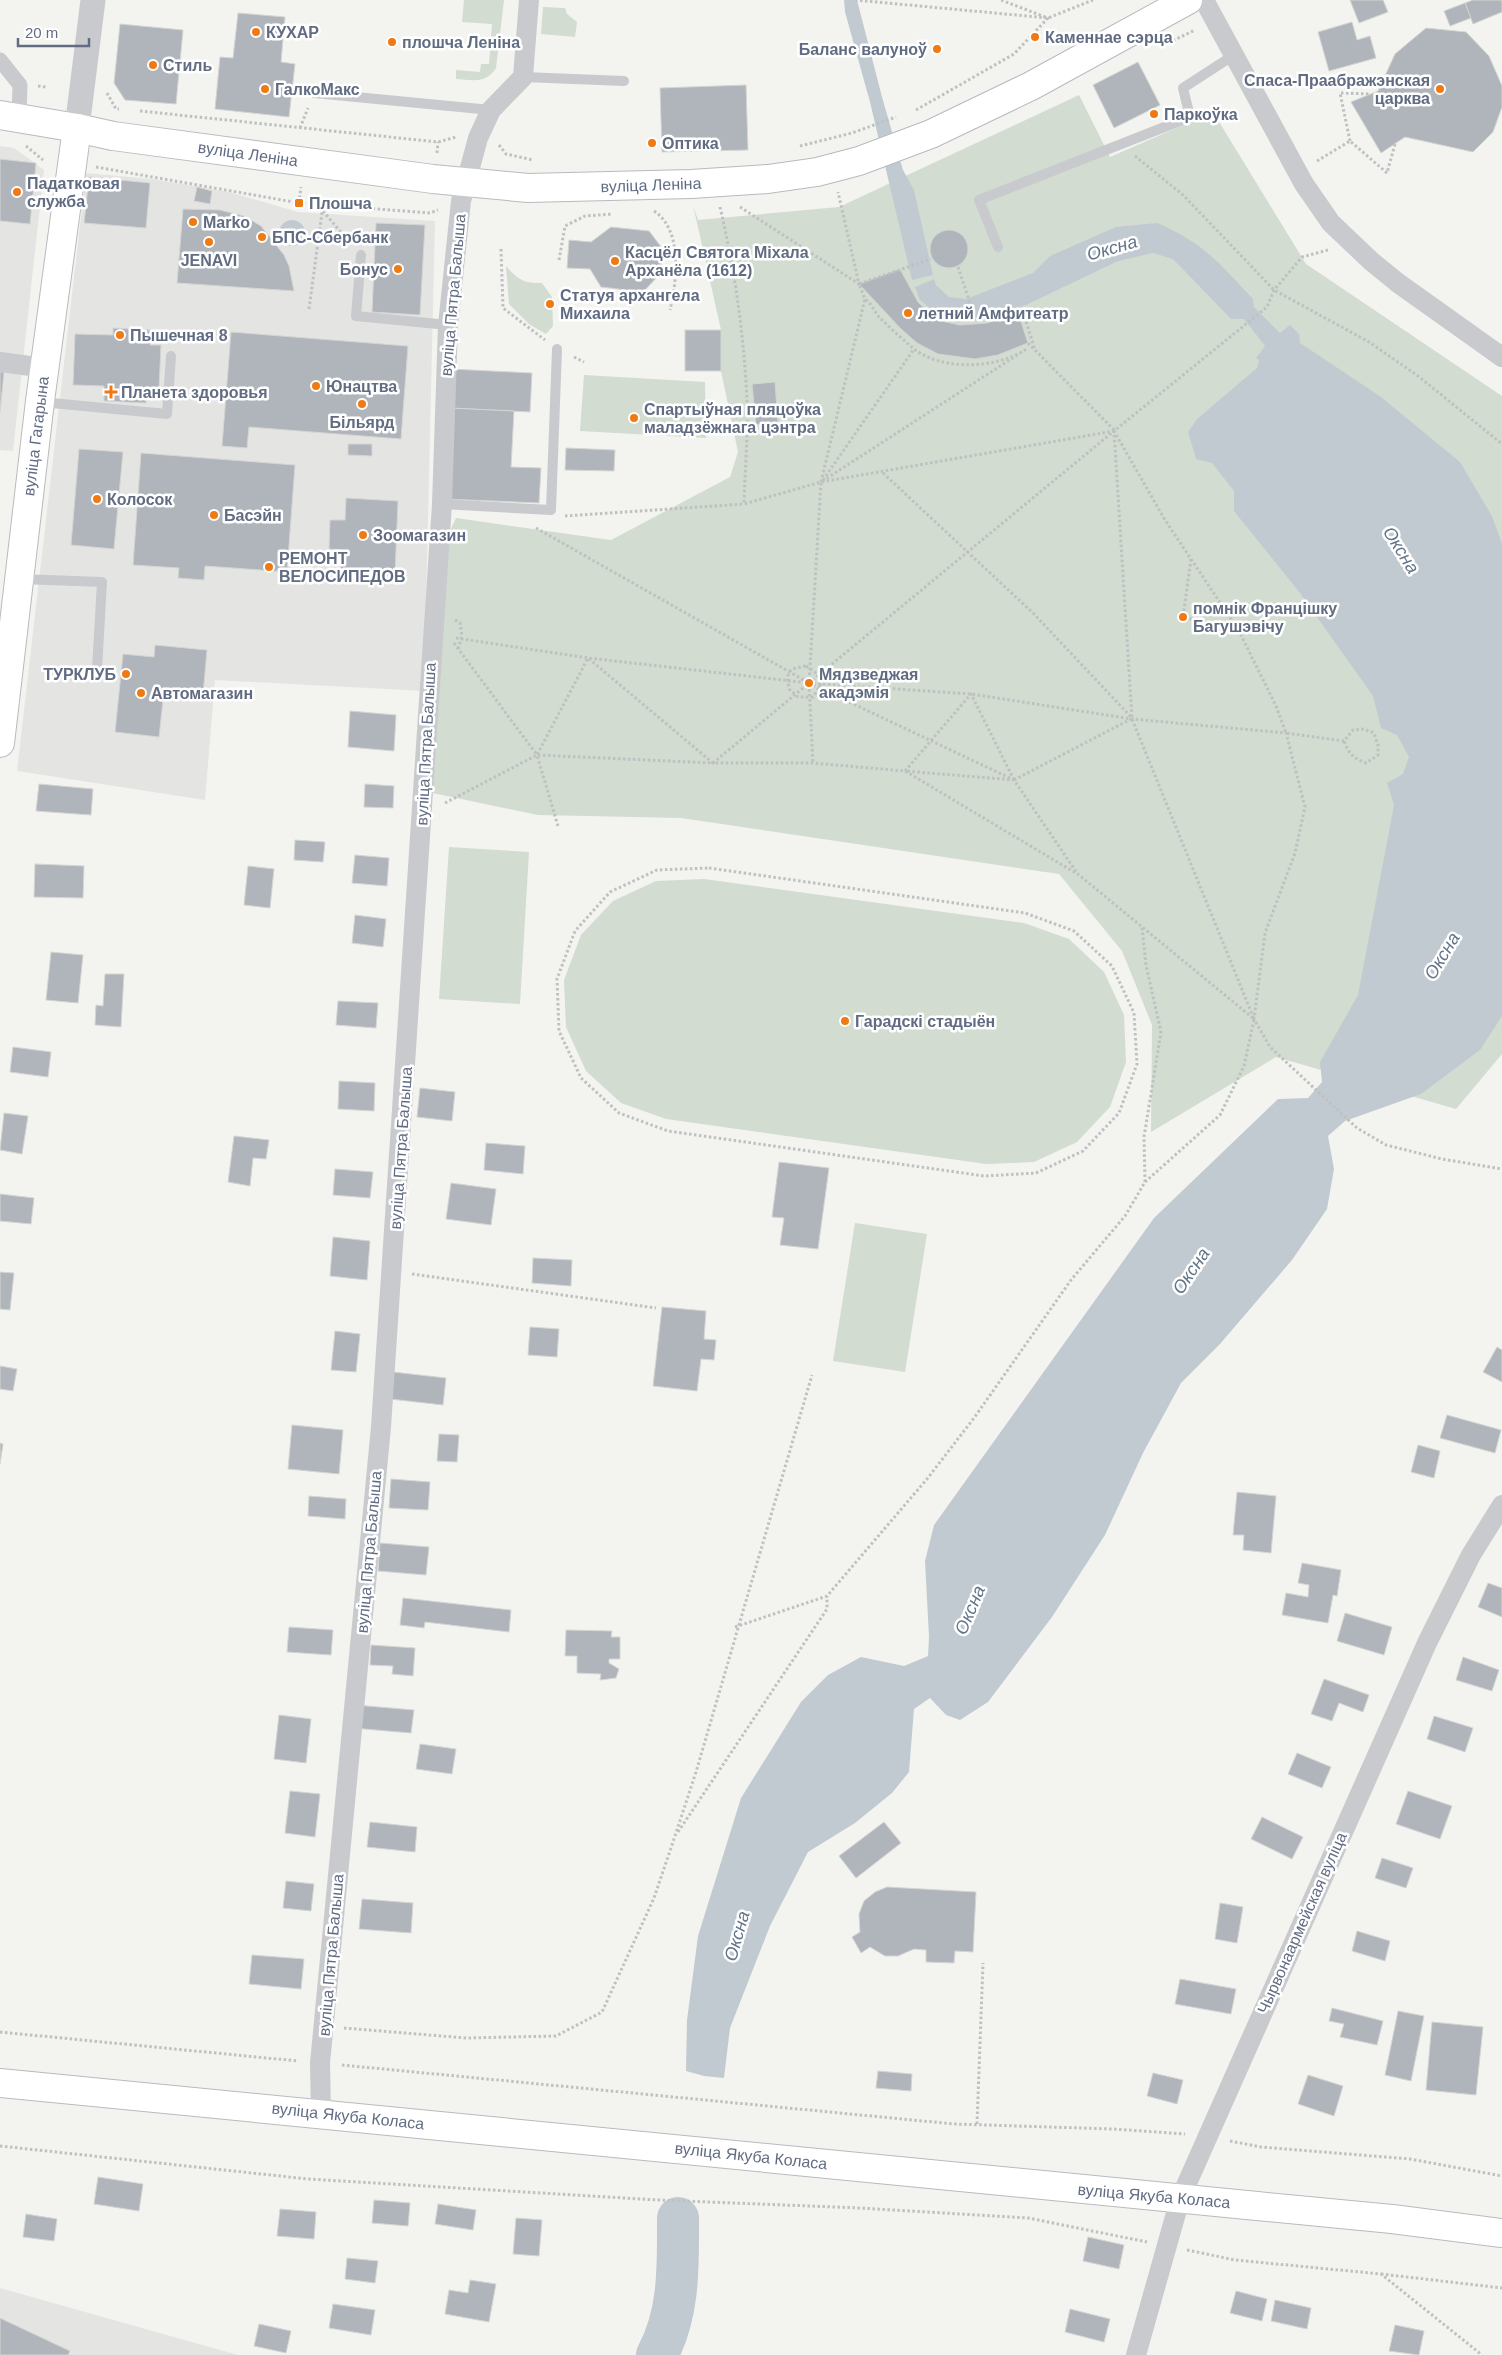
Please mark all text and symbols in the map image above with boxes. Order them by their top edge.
scale bar [18,15,89,47]
text: 20 m [25,24,58,41]
place label: КУХАР [266,24,319,41]
marker: КУХАР [250,26,262,38]
place label: Каменнае сэрца [1045,29,1173,46]
marker: Каменнае сэрца [1029,31,1041,43]
place label: плошча Леніна [402,34,520,51]
marker: плошча Леніна [386,36,398,48]
place label: Баланс валуноў [799,41,927,58]
marker: Баланс валуноў [931,43,943,55]
place label: Стиль [163,57,212,74]
marker: Стиль [147,59,159,71]
place label: Спаса-Праабражэнская царква [1244,72,1430,107]
place label: ГалкоМакс [275,81,360,98]
marker: ГалкоМакс [259,83,271,95]
marker: Спаса-Праабражэнская царква [1434,83,1446,95]
place label: Паркоўка [1164,106,1238,123]
marker: Паркоўка [1148,108,1160,120]
place label: Оптика [662,135,719,152]
marker: Оптика [646,137,658,149]
street label: вуліца Леніна [197,139,299,169]
place label: Падатковая служба [27,175,120,210]
street label: вуліца Леніна [600,175,702,195]
marker: Падатковая служба [11,186,23,198]
place label: Плошча [309,195,372,212]
marker: Плошча [293,197,305,209]
street label: вуліца Пятра Балыша [437,213,469,377]
place label: Marko [203,214,250,231]
marker: Marko [187,216,199,228]
place label: БПС-Сбербанк [272,229,389,246]
marker: БПС-Сбербанк [256,231,268,243]
water label: Оксна [1085,231,1139,265]
marker: JENAVI [203,236,215,248]
place label: Касцёл Святога Міхала Арханёла (1612) [625,244,809,279]
place label: JENAVI [181,252,237,269]
marker: Касцёл Святога Міхала Арханёла (1612) [609,255,621,267]
place label: Бонус [340,261,388,278]
marker: Бонус [392,263,404,275]
place label: Статуя архангела Михаила [560,287,700,322]
marker: Статуя архангела Михаила [544,298,556,310]
place label: летний Амфитеатр [918,305,1069,322]
marker: летний Амфитеатр [902,307,914,319]
place label: Пышечная 8 [130,327,228,344]
marker: Пышечная 8 [114,329,126,341]
street label: вуліца Гагарына [20,375,52,497]
place label: Юнацтва [326,378,397,395]
marker: Юнацтва [310,380,322,392]
place label: Планета здоровья [121,384,268,401]
marker: Планета здоровья [105,386,117,398]
marker: Більярд [356,398,368,410]
place label: Спартыўная пляцоўка маладзёжнага цэнтра [644,401,821,436]
marker: Спартыўная пляцоўка маладзёжнага цэнтра [628,412,640,424]
place label: Більярд [330,414,394,431]
place label: Колосок [107,491,173,508]
marker: Колосок [91,493,103,505]
place label: Басэйн [224,507,282,524]
marker: Басэйн [208,509,220,521]
water label: Оксна [1379,523,1423,577]
place label: Зоомагазин [373,527,466,544]
marker: Зоомагазин [357,529,369,541]
place label: РЕМОНТ ВЕЛОСИПЕДОВ [279,550,406,585]
marker: РЕМОНТ ВЕЛОСИПЕДОВ [263,561,275,573]
place label: помнік Францішку Багушэвічу [1193,600,1337,635]
marker: помнік Францішку Багушэвічу [1177,611,1189,623]
street label: вуліца Пятра Балыша [413,662,439,826]
place label: ТУРКЛУБ [43,666,116,683]
place label: Мядзведжая акадэмія [819,666,918,701]
marker: ТУРКЛУБ [120,668,132,680]
marker: Мядзведжая акадэмія [803,677,815,689]
place label: Автомагазин [151,685,253,702]
marker: Автомагазин [135,687,147,699]
water label: Оксна [1420,929,1464,983]
place label: Гарадскі стадыён [855,1013,995,1030]
marker: Гарадскі стадыён [839,1015,851,1027]
street label: вуліца Пятра Балыша [387,1066,415,1230]
water label: Оксна [1168,1244,1214,1298]
street label: вуліца Пятра Балыша [353,1470,385,1634]
water label: Оксна [951,1583,989,1637]
street label: Чырвонаармейская вуліца [1254,1830,1350,2016]
street label: вуліца Пятра Балыша [315,1873,347,2037]
water label: Оксна [720,1909,754,1963]
street label: вуліца Якуба Коласа [271,2100,425,2132]
street label: вуліца Якуба Коласа [674,2140,828,2172]
street label: вуліца Якуба Коласа [1077,2181,1231,2211]

